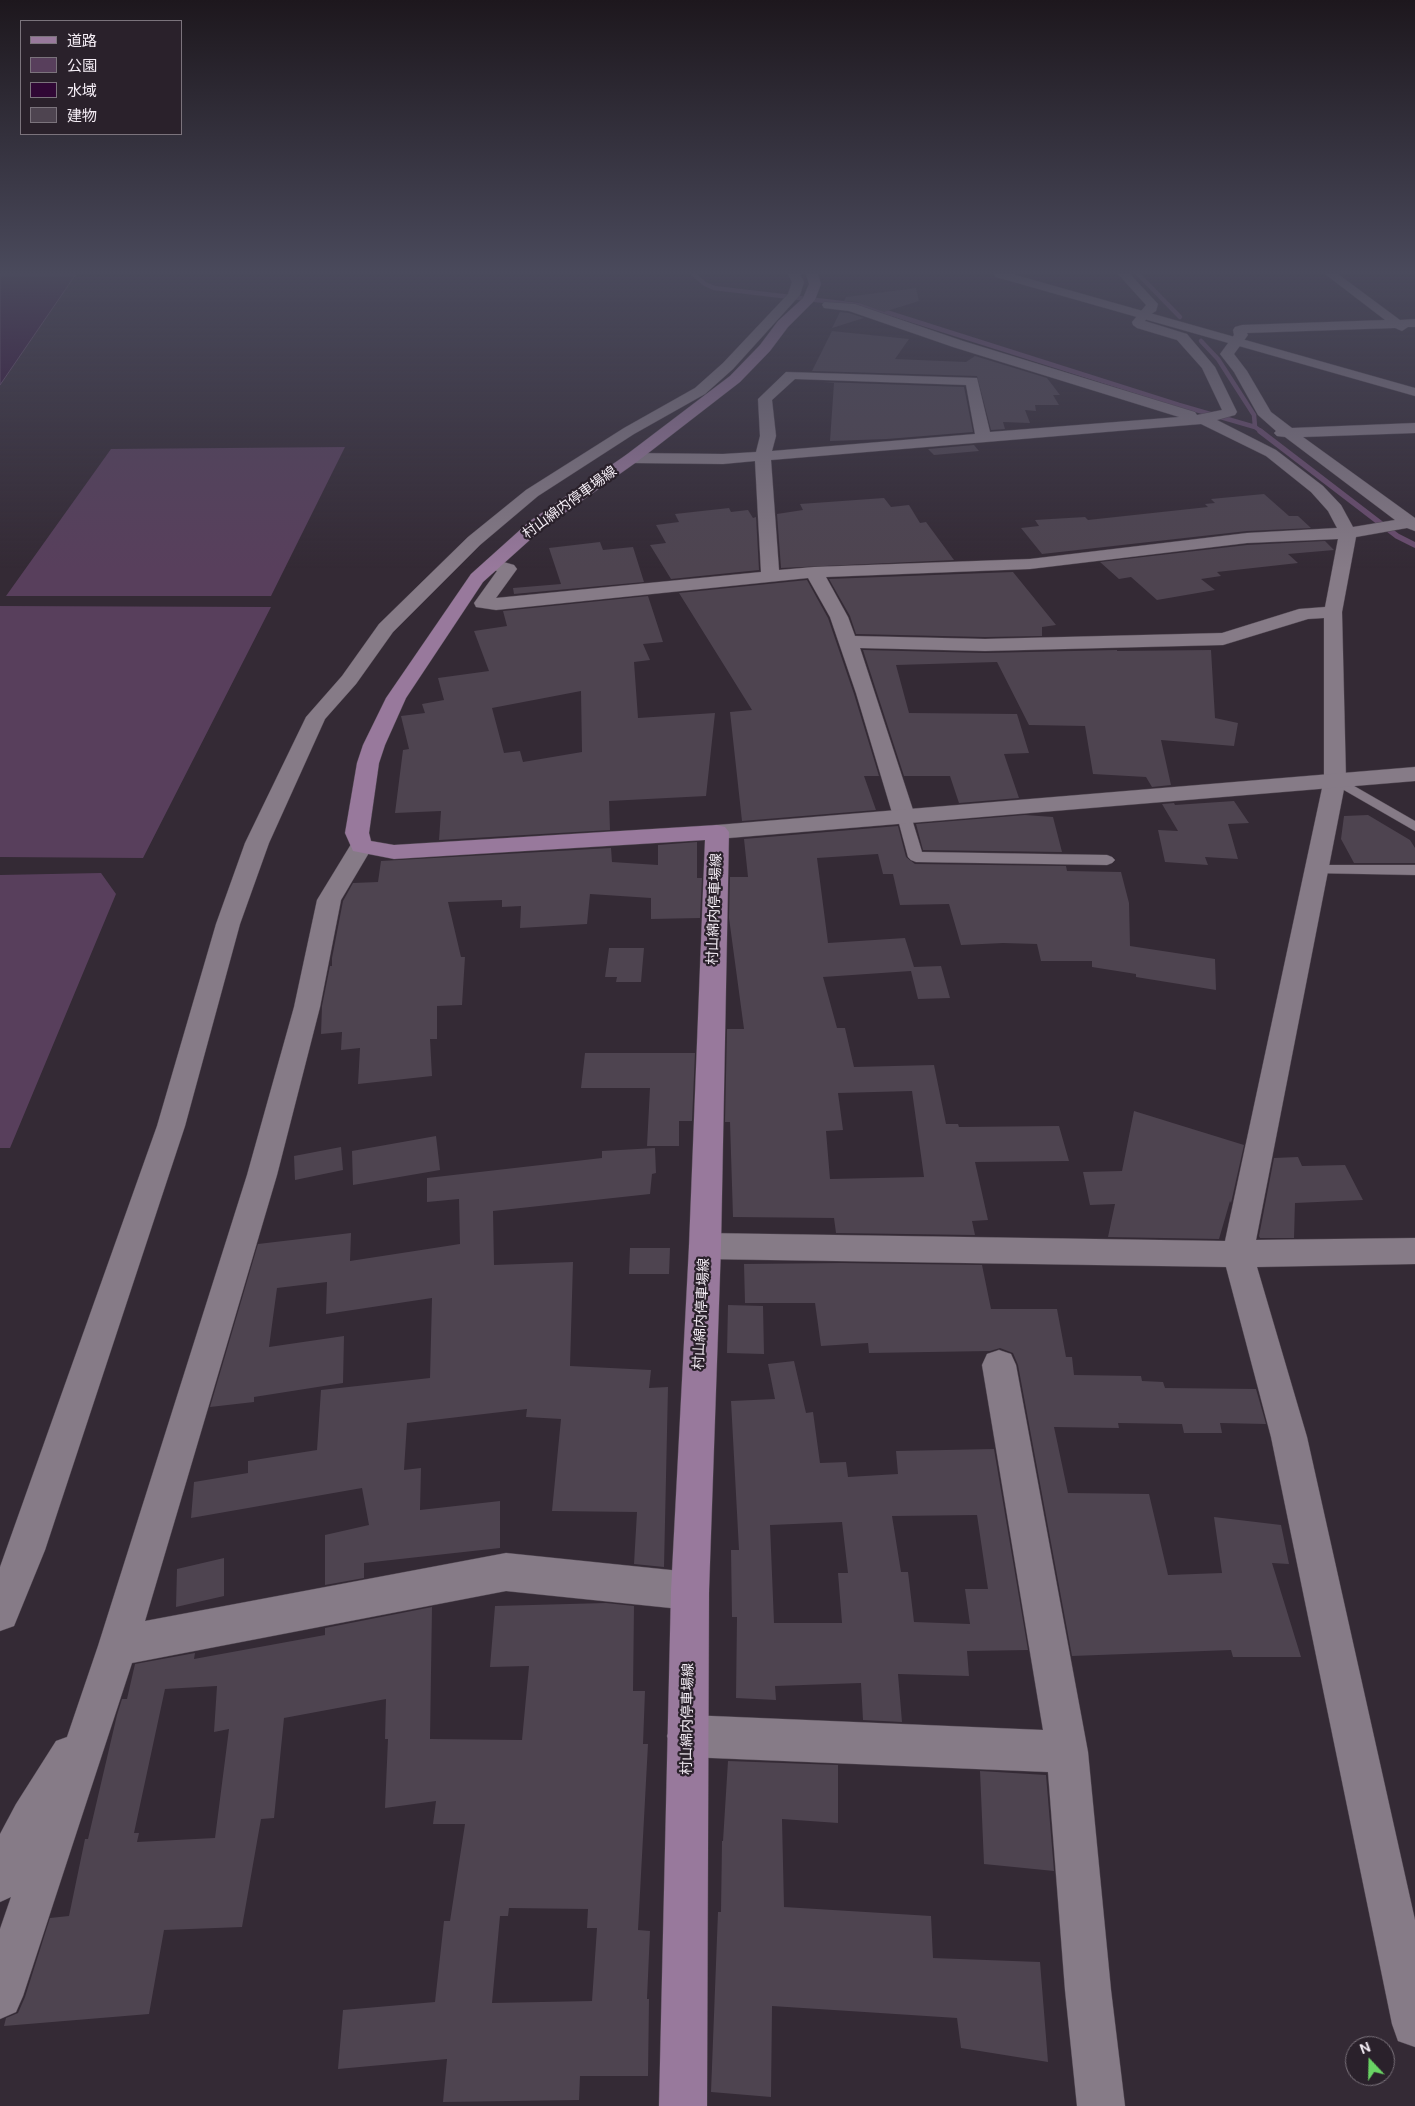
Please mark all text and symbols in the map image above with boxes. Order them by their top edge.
legend [20,20,182,135]
text: 道路 [67,31,97,51]
text: 公園 [67,56,97,76]
text: 水域 [67,81,97,101]
text: 建物 [67,106,97,126]
street label: 村山綿内停車場線 [520,463,620,543]
street label: 村山綿内停車場線 [705,853,725,965]
street label: 村山綿内停車場線 [691,1258,713,1370]
street label: 村山綿内停車場線 [679,1663,697,1775]
north arrow [1345,2036,1395,2086]
text: N [1357,2038,1373,2058]

